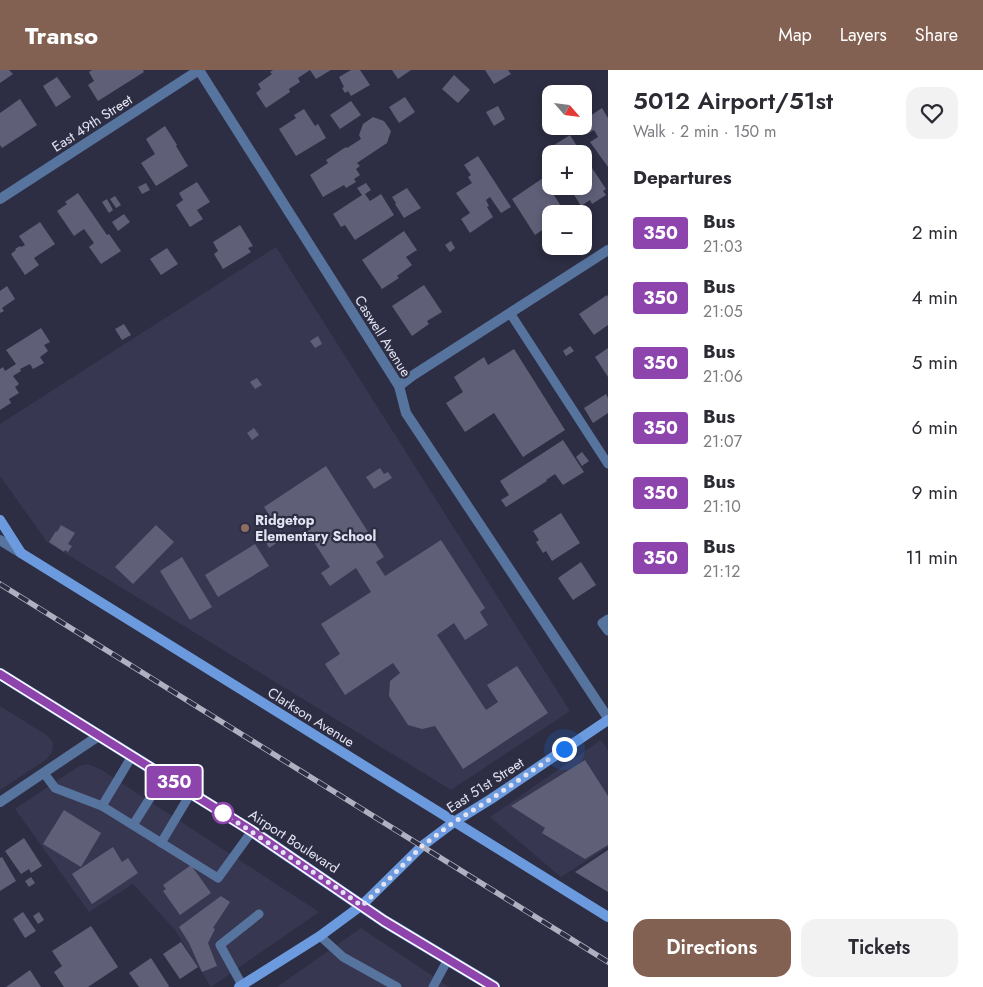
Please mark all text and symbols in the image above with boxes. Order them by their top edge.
text: Transo [25,18,98,53]
text: Map [778,22,812,48]
text: Layers [840,22,887,48]
text: Share [915,22,958,48]
text: 5012 Airport/51st [633,83,833,118]
north arrow [542,85,592,135]
map controls [542,85,592,255]
button: heart [906,87,958,139]
street label: East 49th Street [48,89,137,156]
text: Walk · 2 min · 150 m [633,120,777,143]
button: + [542,145,592,195]
text: Departures [633,164,732,191]
button: − [542,205,592,255]
text: Bus [703,208,735,235]
text: 2 min [912,219,958,246]
text: 350 [643,220,678,246]
text: 21:03 [703,235,742,258]
text: Bus [703,273,735,300]
text: 4 min [911,284,958,311]
text: 350 [643,285,678,311]
street label: Caswell Avenue [350,291,416,381]
text: 21:05 [703,300,743,323]
text: Bus [703,338,735,365]
text: 5 min [912,349,958,376]
text: 350 [643,350,678,376]
text: 21:06 [703,365,743,388]
text: Bus [703,403,735,430]
text: 6 min [912,414,958,441]
text: 350 [643,415,678,441]
text: 21:07 [703,430,742,453]
text: Bus [703,468,735,495]
text: 9 min [912,479,958,506]
text: 350 [643,480,678,506]
text: 21:10 [703,495,741,518]
place label: Ridgetop Elementary School [255,510,376,546]
marker: Ridgetop Elementary School [239,522,251,534]
text: Bus [703,533,735,560]
text: 11 min [905,544,958,571]
text: 350 [643,545,678,571]
text: 21:12 [703,560,740,583]
street label: Clarkson Avenue [264,682,358,752]
your location [552,737,577,762]
street label: East 51st Street [442,752,528,817]
line badge: 350 [145,766,203,798]
text: 350 [157,769,191,795]
unlabelled marker [212,802,234,824]
street label: Airport Boulevard [245,804,343,878]
button: Directions [633,919,791,977]
button: Tickets [801,919,958,977]

